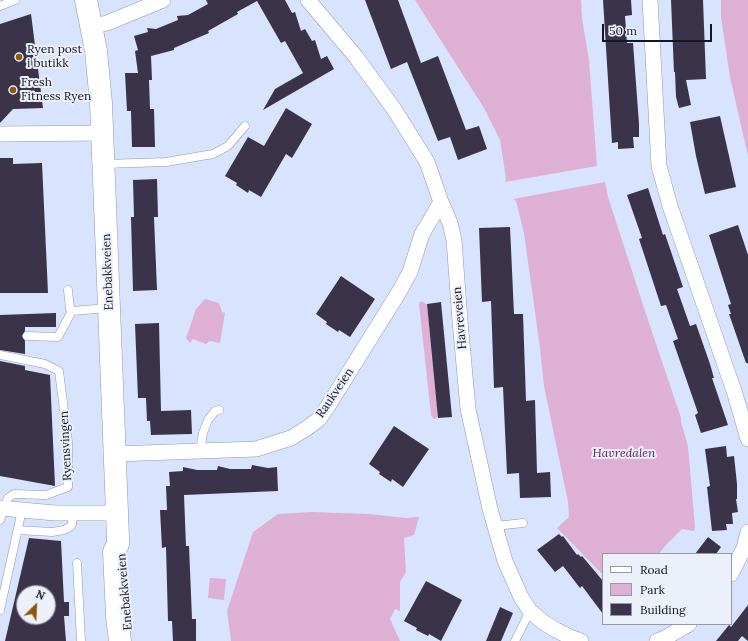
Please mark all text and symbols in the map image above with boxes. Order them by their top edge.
scale bar [604,16,714,42]
text: 50 m [609,23,637,38]
place label: Ryen post i butikk [27,43,82,71]
marker: Ryen post i butikk [14,52,24,62]
place label: Fresh Fitness Ryen [21,76,91,104]
marker: Fresh Fitness Ryen [8,85,18,95]
street label: Enebakkveien [99,233,117,311]
street label: Havreveien [450,286,470,350]
street label: Raukveien [313,365,357,421]
street label: Ryensvingen [57,411,75,481]
park label: Havredalen [593,447,655,461]
street label: Enebakkveien [114,553,136,631]
legend [602,553,732,625]
text: Road [640,562,668,577]
text: Park [640,582,665,597]
north arrow [16,585,56,625]
text: N [34,587,47,603]
text: Building [640,602,686,617]

